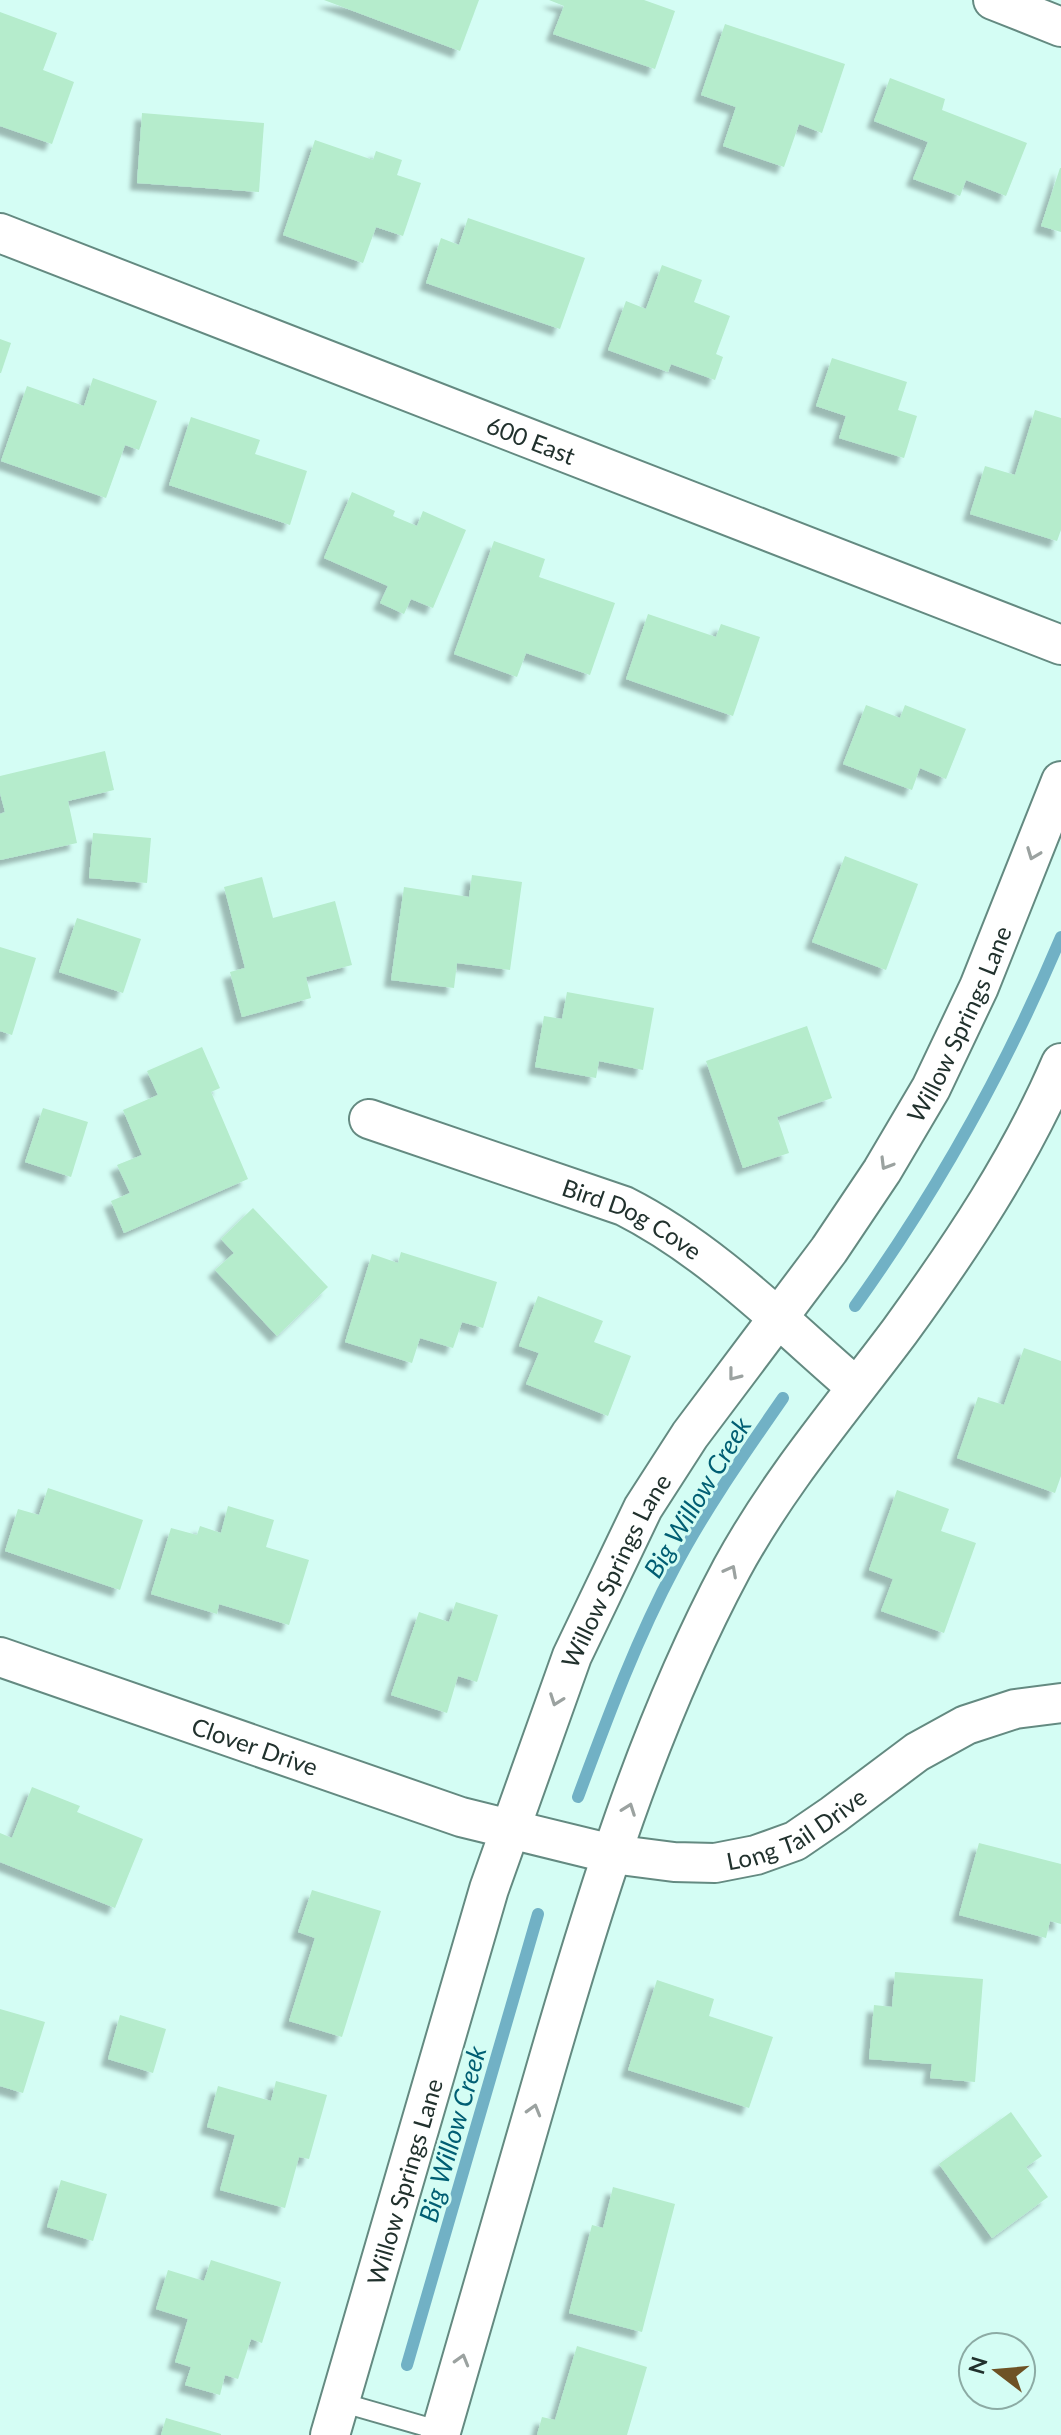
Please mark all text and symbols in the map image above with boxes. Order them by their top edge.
street label: 600 East [483,409,580,470]
one-way arrow [1026,846,1042,860]
street label: Willow Springs Lane [900,921,1016,1127]
one-way arrow [880,1155,895,1170]
street label: Bird Dog Cove [559,1172,708,1265]
one-way arrow [729,1366,743,1381]
water label: Big Willow Creek [637,1410,758,1583]
street label: Willow Springs Lane [554,1468,676,1672]
one-way arrow [722,1564,737,1579]
one-way arrow [549,1692,566,1706]
street label: Clover Drive [188,1710,322,1781]
street label: Long Tail Drive [724,1781,871,1875]
one-way arrow [619,1803,635,1817]
water label: Big Willow Creek [412,2042,493,2226]
street label: Willow Springs Lane [360,2075,448,2288]
one-way arrow [525,2104,541,2118]
north arrow [957,2331,1037,2411]
text: N [962,2353,993,2377]
one-way arrow [453,2354,469,2368]

